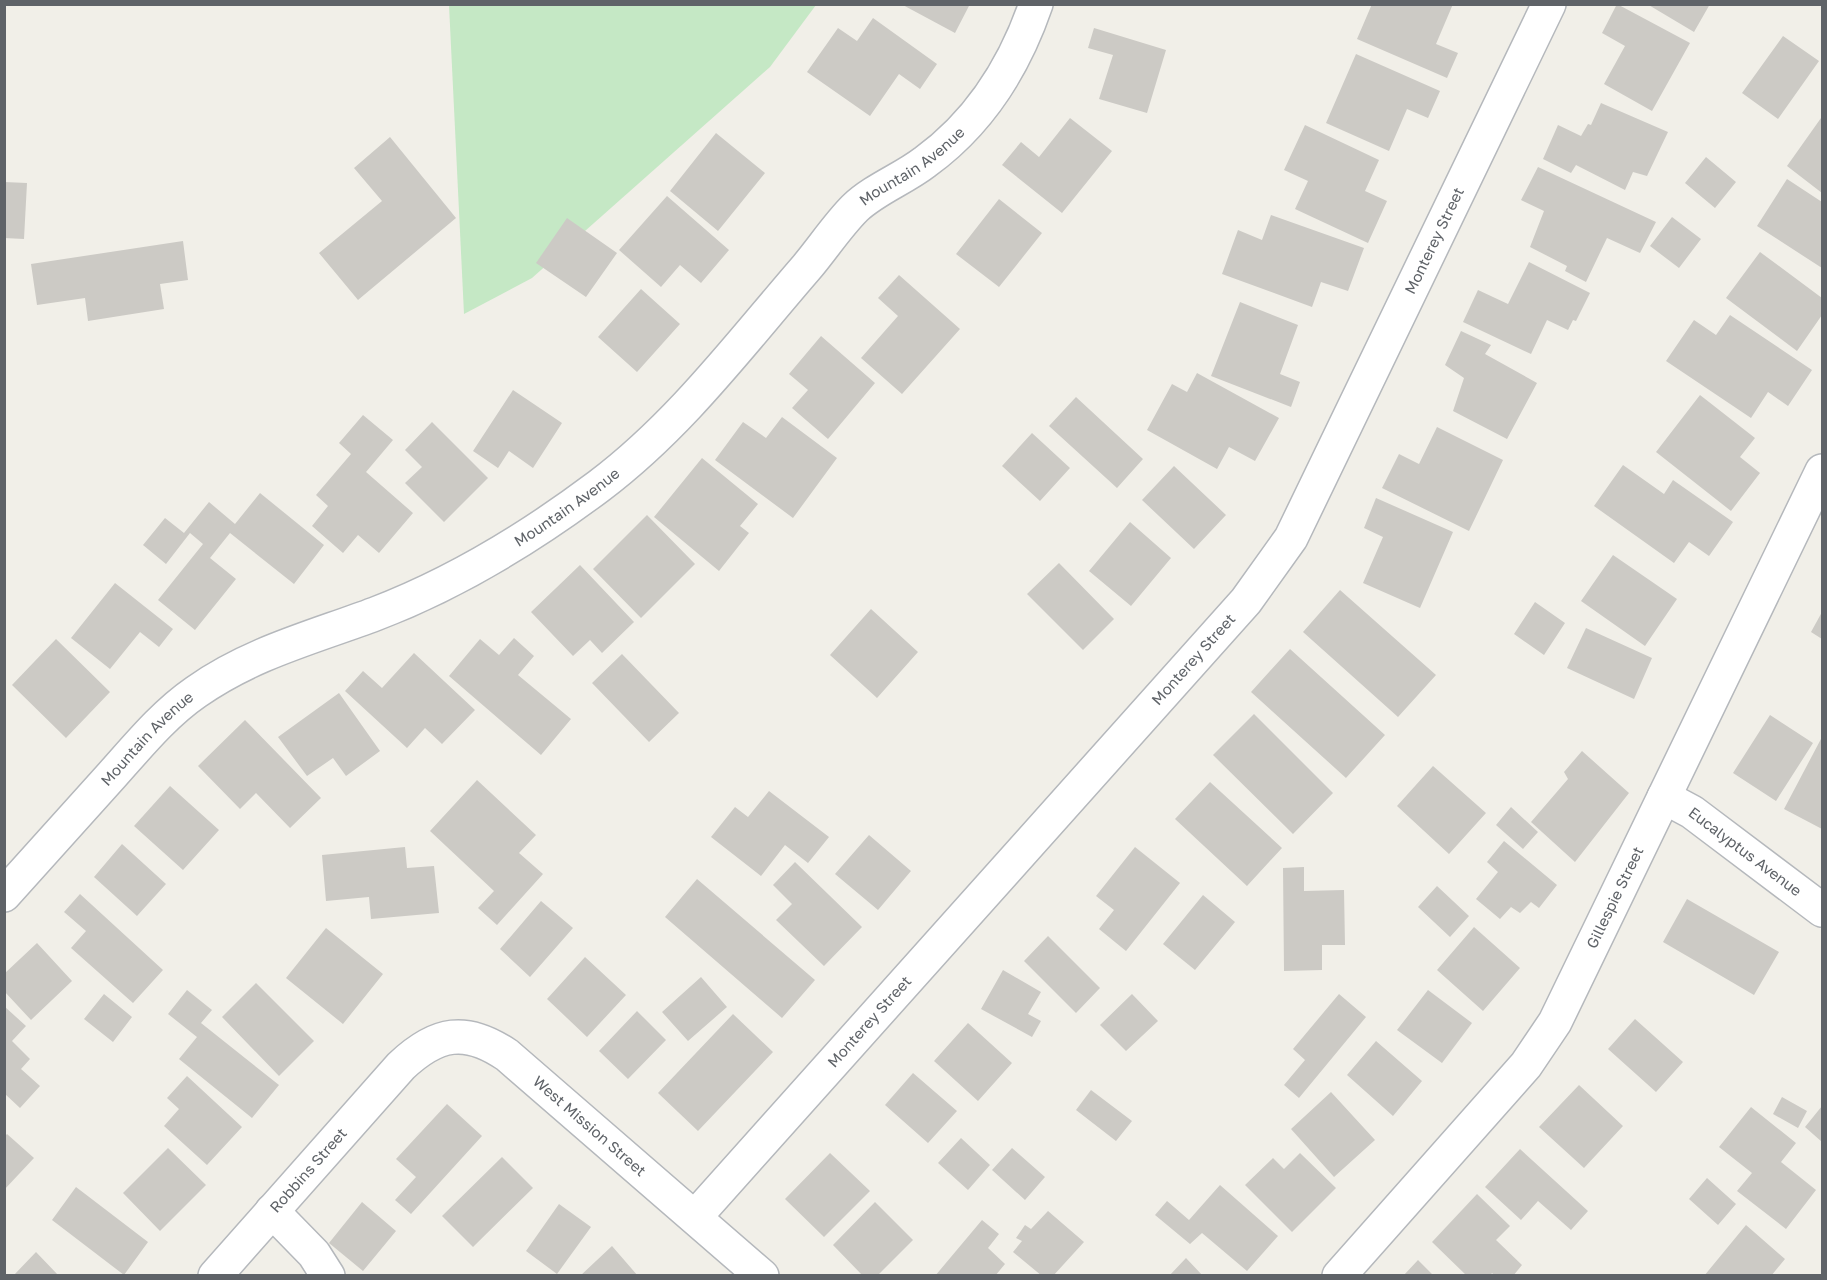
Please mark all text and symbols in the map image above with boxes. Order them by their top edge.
street label: Mountain Avenue [855,123,968,209]
street label: Monterey Street [1400,184,1467,297]
street label: Mountain Avenue [511,463,623,550]
street label: Monterey Street [1147,609,1238,708]
street label: Mountain Avenue [97,687,197,789]
street label: Eucalyptus Avenue [1685,803,1806,900]
street label: Gillespie Street [1582,843,1647,951]
street label: Monterey Street [823,972,914,1070]
street label: West Mission Street [530,1072,650,1179]
street label: Robbins Street [266,1124,350,1216]

